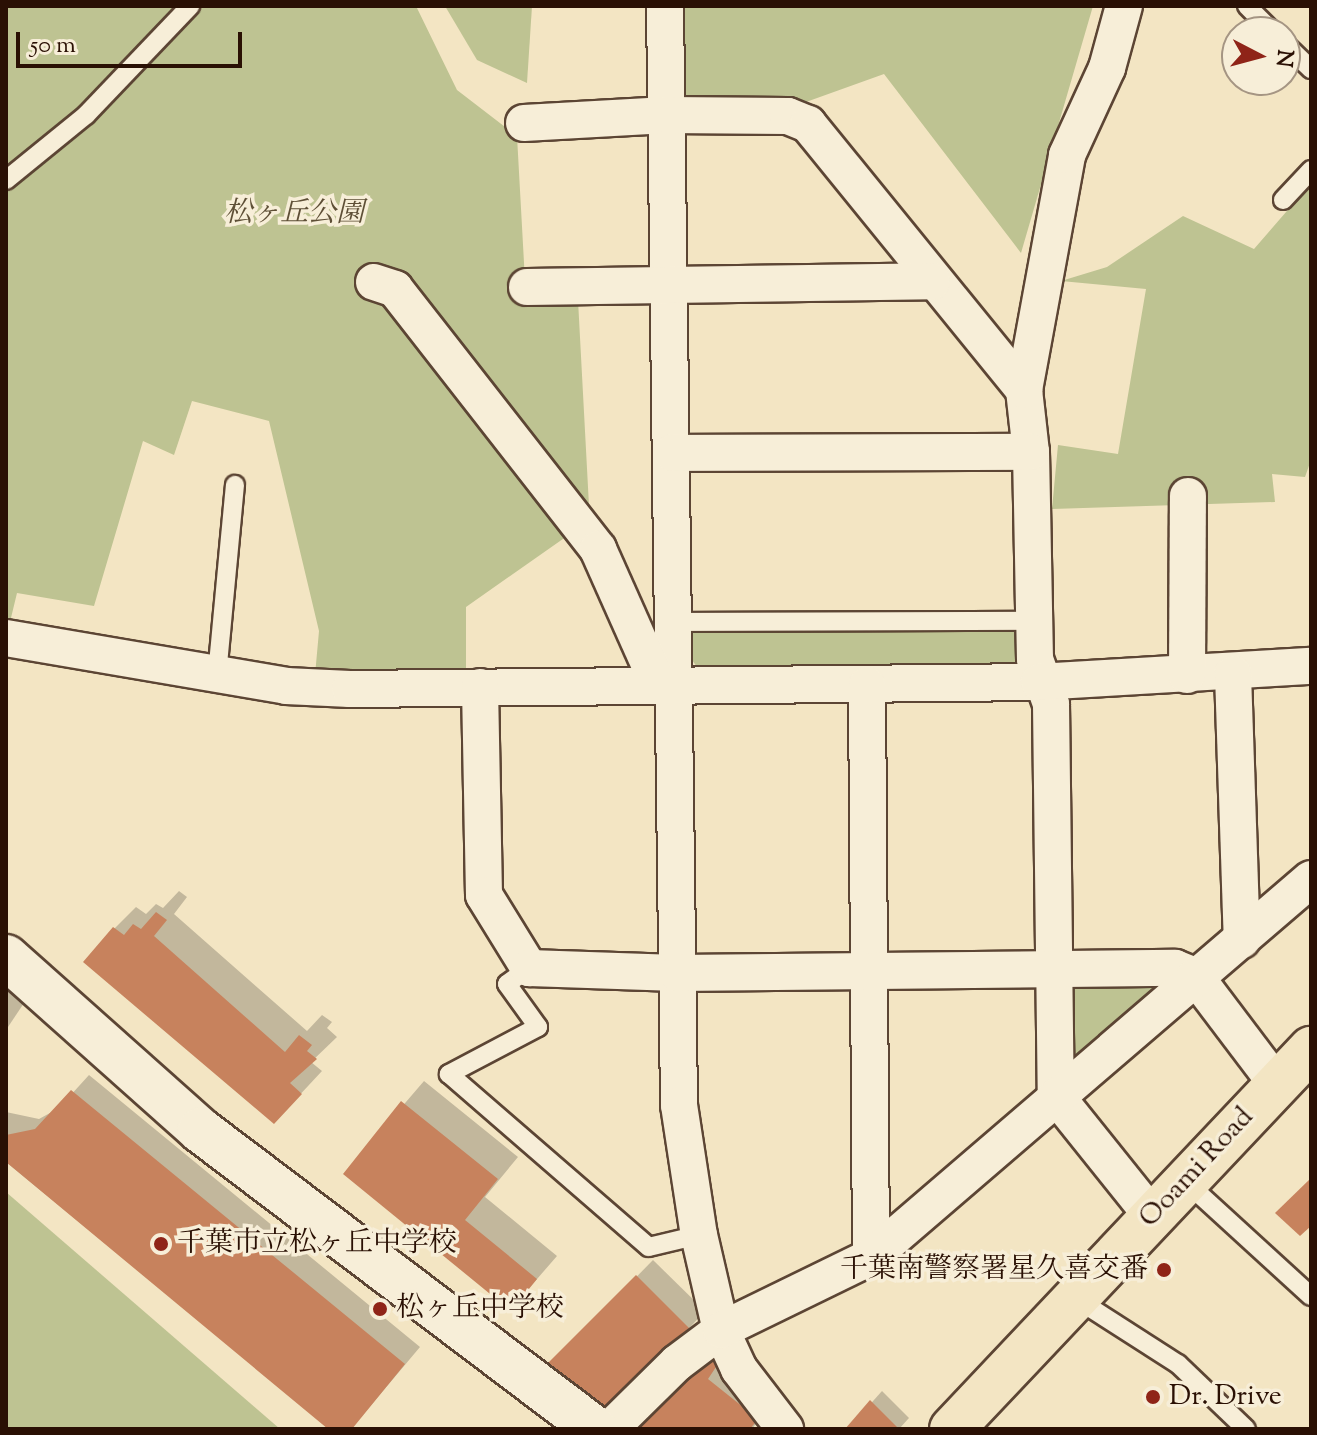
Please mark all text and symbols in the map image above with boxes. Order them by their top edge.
scale bar [20,16,246,66]
north arrow [1221,16,1301,96]
text: 50 m [30,29,76,63]
text: N [1266,48,1300,69]
park label: 松ヶ丘公園 [224,197,364,231]
street label: Ooami Road [1133,1101,1261,1235]
place label: 千葉市立松ヶ丘中学校 [177,1227,457,1261]
marker: 千葉市立松ヶ丘中学校 [152,1235,170,1253]
place label: 千葉南警察署星久喜交番 [840,1253,1148,1287]
marker: 千葉南警察署星久喜交番 [1155,1261,1173,1279]
place label: 松ヶ丘中学校 [396,1292,564,1326]
marker: 松ヶ丘中学校 [371,1300,389,1318]
place label: Dr. Drive [1169,1380,1282,1414]
marker: Dr. Drive [1144,1388,1162,1406]

